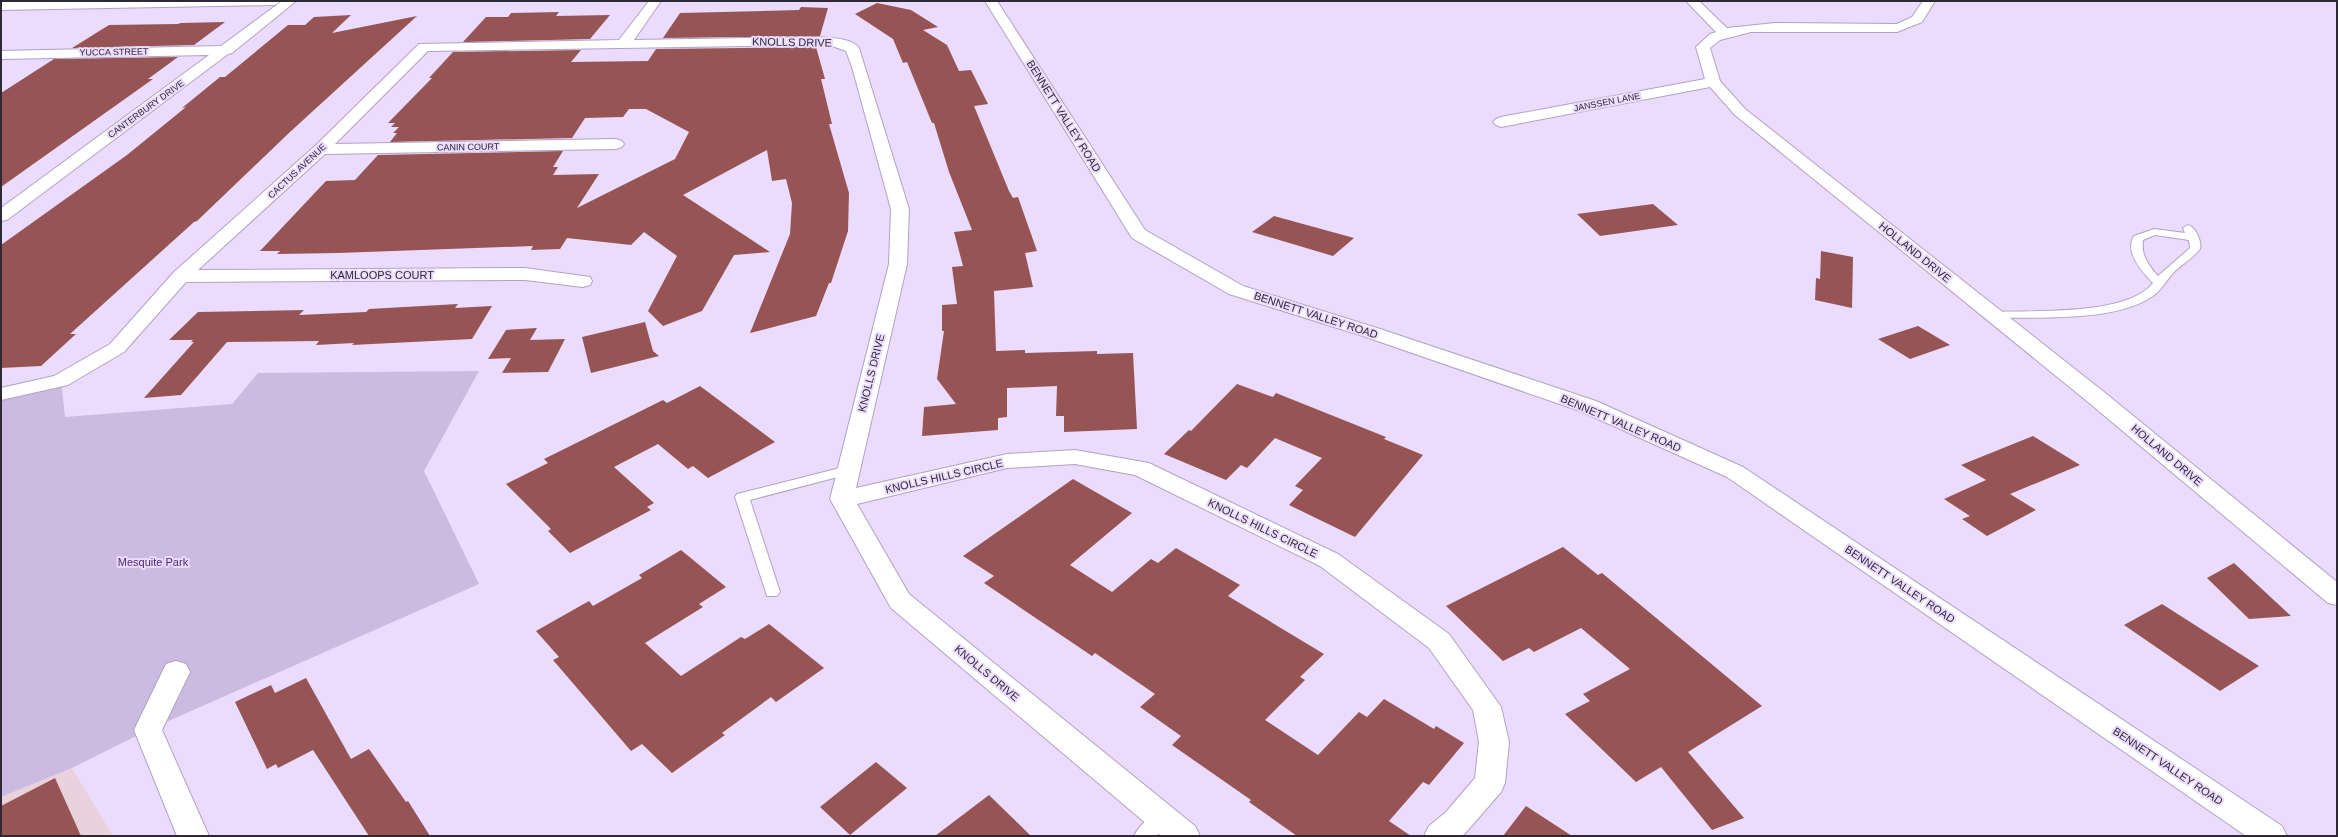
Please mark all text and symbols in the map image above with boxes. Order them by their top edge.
street label: KNOLLS DRIVE [752,35,832,49]
street label: YUCCA STREET [79,46,149,58]
street label: BENNETT VALLEY ROAD [1025,58,1103,174]
street label: CANTERBURY DRIVE [106,78,186,140]
street label: JANSSEN LANE [1573,91,1641,113]
street label: CANIN COURT [437,141,500,153]
street label: CACTUS AVENUE [266,142,328,200]
street label: HOLLAND DRIVE [1877,219,1953,285]
street label: KAMLOOPS COURT [330,269,434,281]
street label: BENNETT VALLEY ROAD [1253,289,1380,341]
street label: KNOLLS DRIVE [855,333,887,413]
street label: BENNETT VALLEY ROAD [1559,392,1683,454]
street label: HOLLAND DRIVE [2129,422,2205,488]
street label: KNOLLS HILLS CIRCLE [884,457,1004,495]
street label: KNOLLS HILLS CIRCLE [1206,496,1320,560]
street label: BENNETT VALLEY ROAD [1843,543,1957,625]
park label: Mesquite Park [118,556,189,568]
street label: KNOLLS DRIVE [952,643,1022,703]
street label: BENNETT VALLEY ROAD [2111,725,2225,807]

